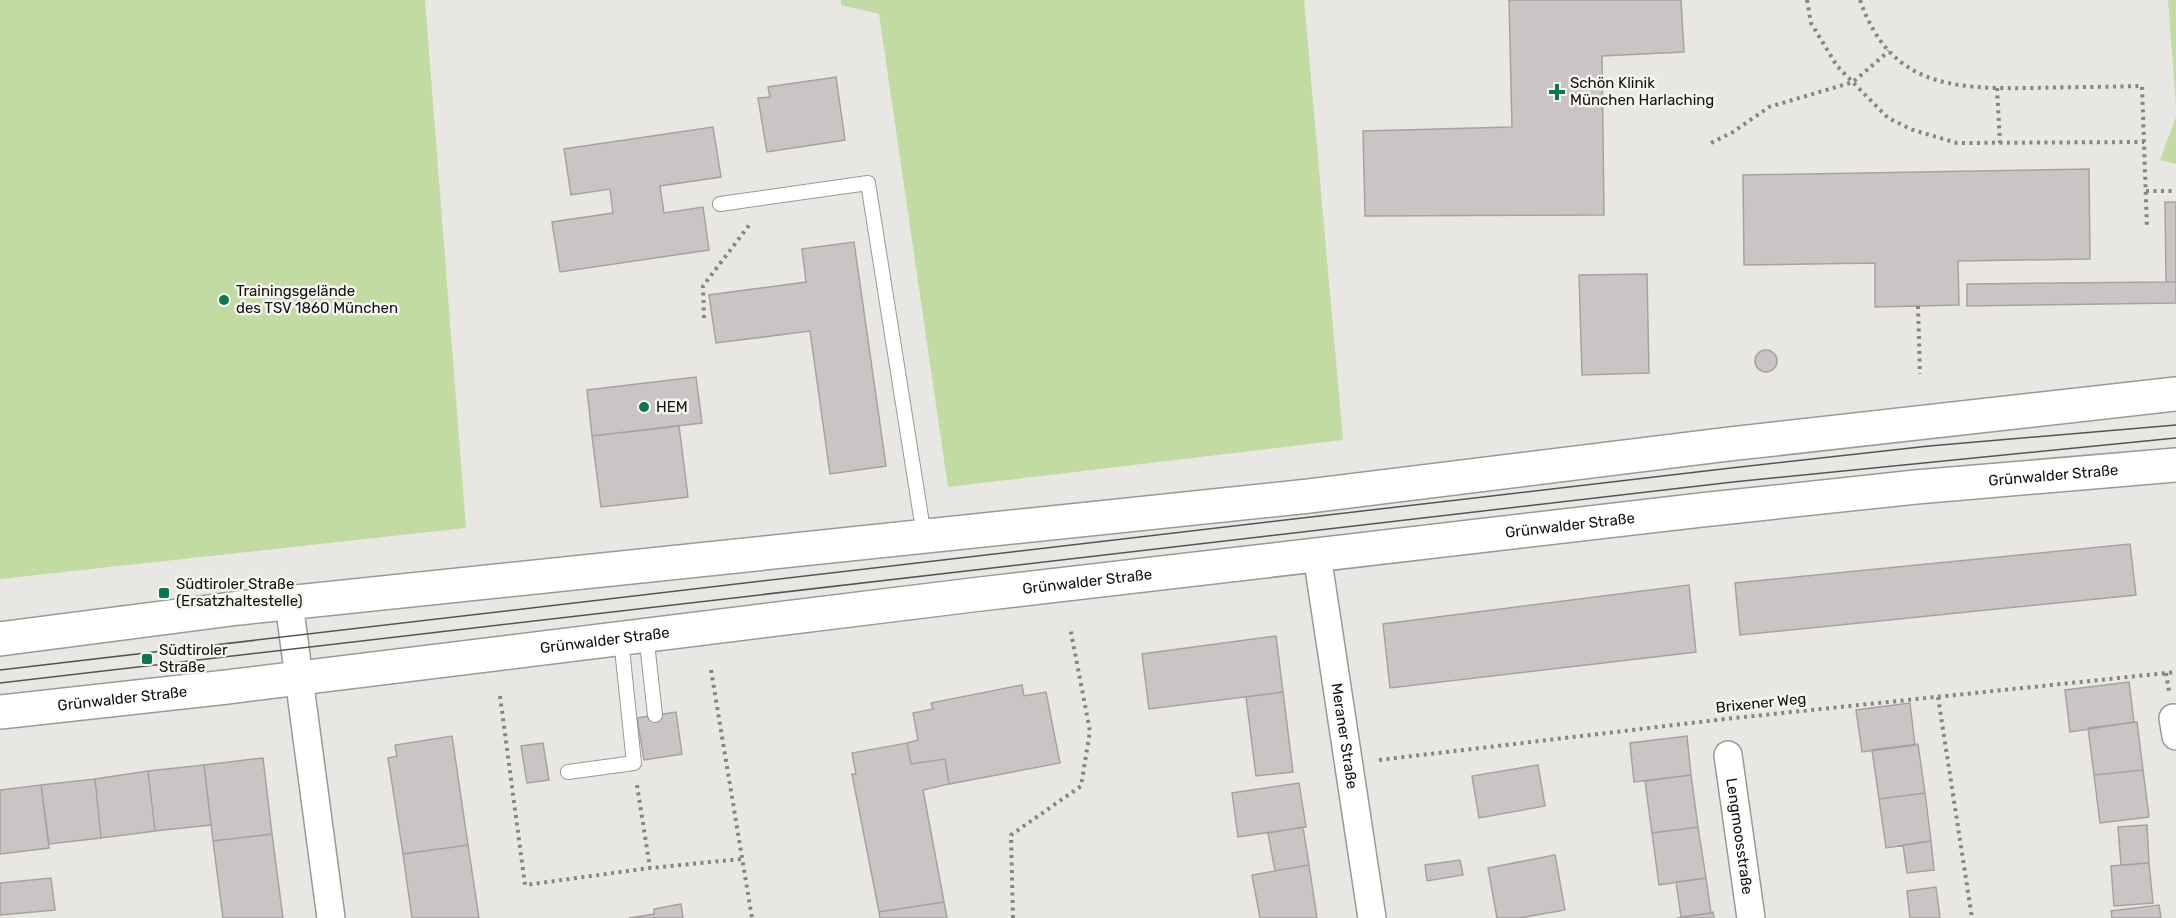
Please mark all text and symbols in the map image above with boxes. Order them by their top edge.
place label: Schön Klinik München Harlaching [1570,74,1714,109]
marker: Schön Klinik München Harlaching [1548,83,1566,101]
place label: Trainingsgelände des TSV 1860 München [236,282,398,317]
marker: Trainingsgelände des TSV 1860 München [217,293,231,307]
place label: HEM [656,398,688,416]
marker: HEM [637,400,651,414]
street label: Grünwalder Straße [1988,461,2119,490]
street label: Grünwalder Straße [1504,509,1636,542]
street label: Grünwalder Straße [1021,565,1153,598]
place label: Südtiroler Straße (Ersatzhaltestelle) [176,575,303,610]
marker: Südtiroler Straße (Ersatzhaltestelle) [157,586,171,600]
street label: Grünwalder Straße [539,623,671,657]
place label: Südtiroler Straße [159,641,228,676]
marker: Südtiroler Straße [140,652,154,666]
street label: Grünwalder Straße [56,682,188,715]
street label: Meraner Straße [1327,682,1361,790]
street label: Brixener Weg [1715,689,1807,717]
street label: Lengmoosstraße [1722,777,1757,896]

